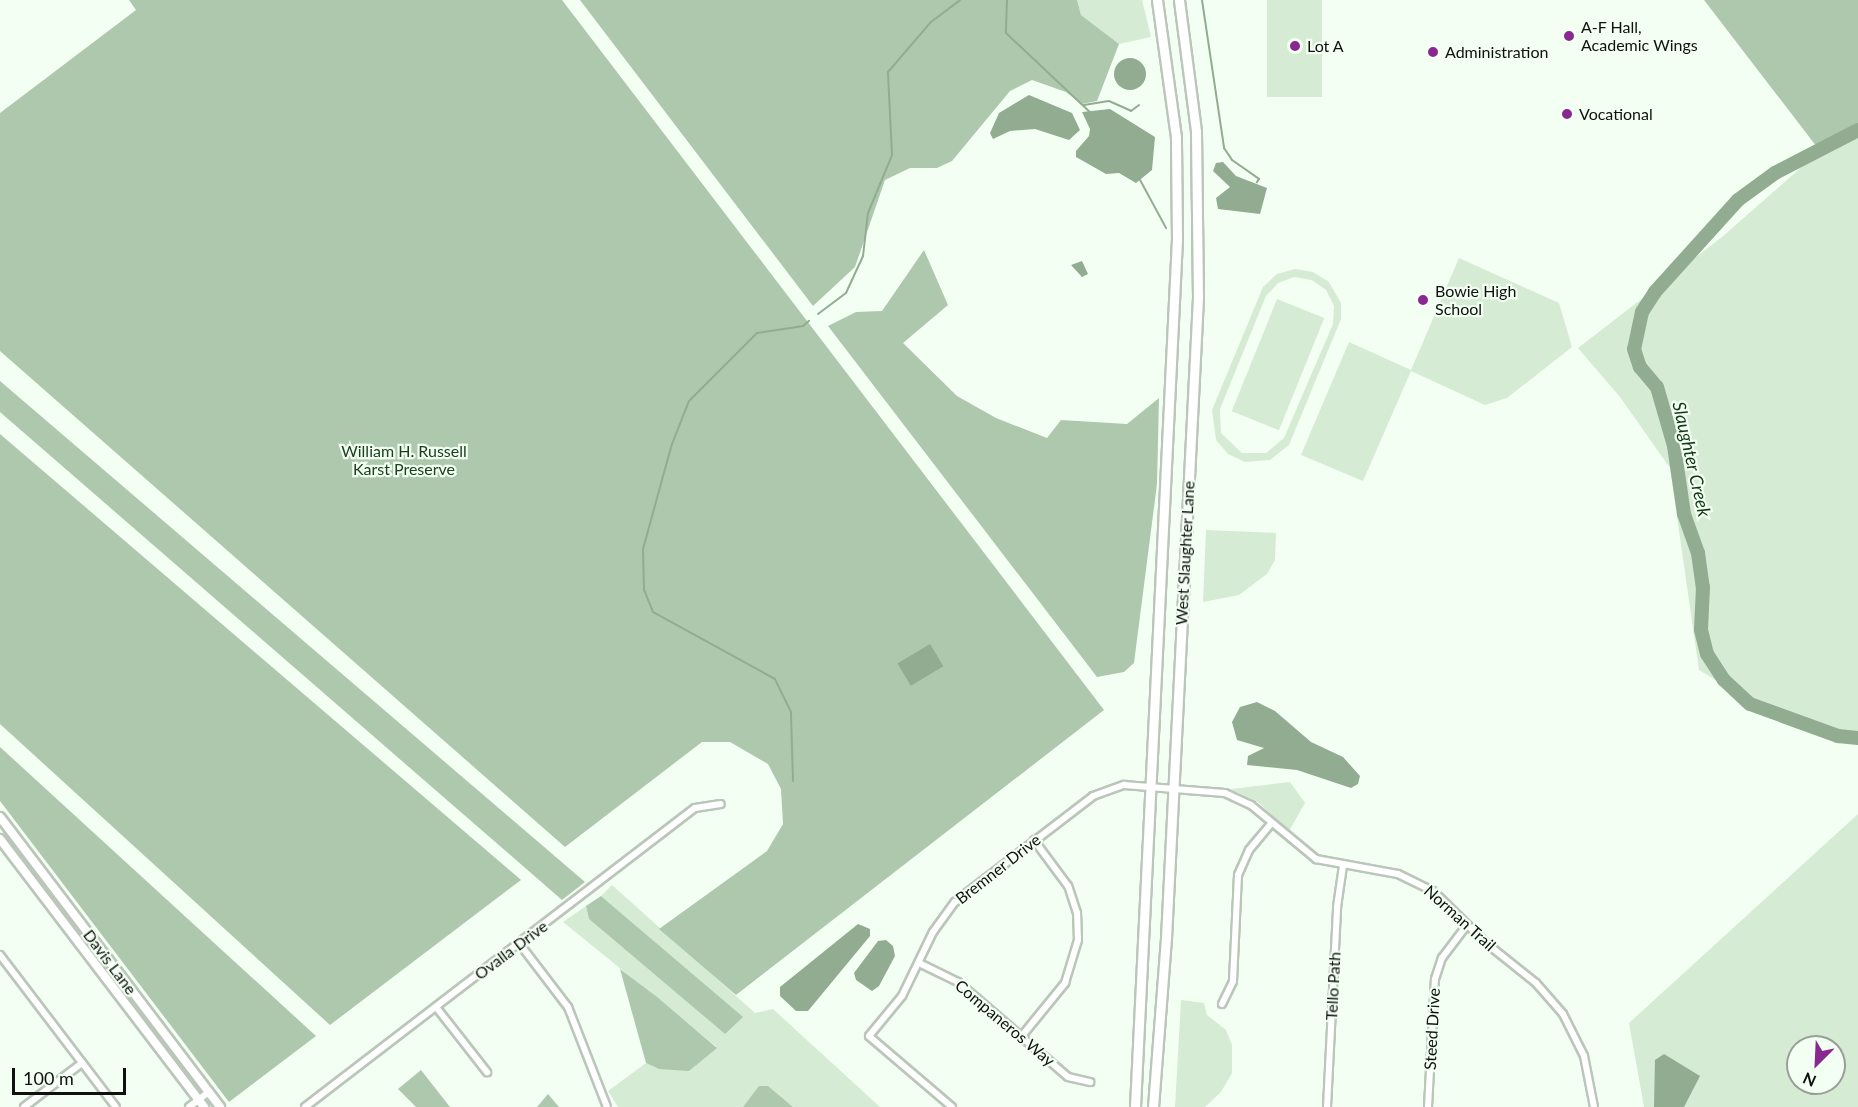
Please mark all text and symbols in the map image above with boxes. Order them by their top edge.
place label: A-F Hall, Academic Wings [1581,17,1698,55]
marker: A-F Hall, Academic Wings [1562,29,1576,43]
place label: Lot A [1307,36,1344,56]
marker: Lot A [1288,39,1302,53]
place label: Administration [1445,42,1548,62]
marker: Administration [1426,45,1440,59]
place label: Vocational [1579,104,1653,124]
marker: Vocational [1560,107,1574,121]
place label: Bowie High School [1435,281,1516,319]
marker: Bowie High School [1416,293,1430,307]
water label: Slaughter Creek [1668,399,1716,519]
park label: William H. Russell Karst Preserve [341,441,467,479]
street label: West Slaughter Lane [1172,480,1198,626]
street label: Bremner Drive [952,830,1044,908]
street label: Norman Trail [1420,881,1500,955]
street label: Ovalla Drive [471,916,551,984]
street label: Davis Lane [79,926,141,998]
street label: Tello Path [1322,951,1344,1021]
street label: Companeros Way [951,976,1059,1070]
street label: Steed Drive [1420,987,1444,1071]
north arrow [1786,1035,1846,1095]
scale bar [15,1056,129,1094]
text: 100 m [23,1067,74,1089]
text: N [1800,1069,1819,1091]

